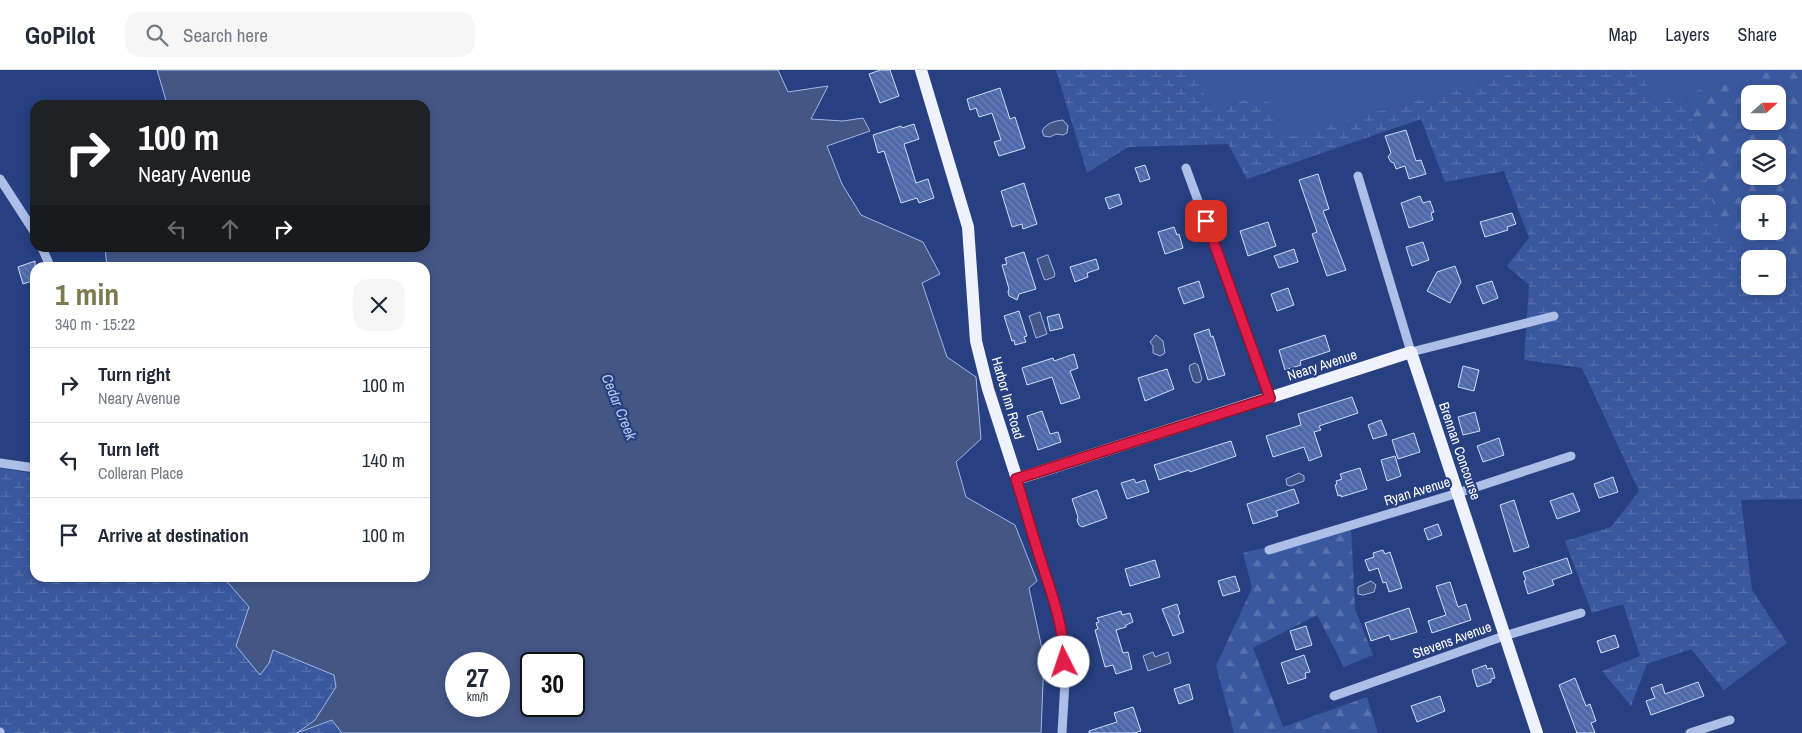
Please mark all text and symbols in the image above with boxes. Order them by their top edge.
search box [125,12,475,57]
text: GoPilot [25,19,95,51]
icon: search [143,21,171,49]
text: Search here [183,22,268,48]
text: Map [1609,22,1637,47]
text: Layers [1665,22,1710,47]
text: Share [1738,22,1777,47]
north arrow [1741,85,1786,130]
map controls [1741,85,1786,295]
text: 100 m [138,114,219,161]
icon: right [55,120,120,185]
button: layers [1741,140,1786,185]
text: Neary Avenue [138,159,251,189]
button: + [1741,195,1786,240]
pin [1185,200,1227,242]
icon: arrive [1192,207,1220,235]
icon: left [163,215,191,243]
icon: ahead [216,215,244,243]
icon: right [269,215,297,243]
button: − [1741,250,1786,295]
text: 1 min [55,274,119,314]
button: close [353,279,405,331]
text: 340 m · 15:22 [55,313,135,335]
street label: Neary Avenue [1285,345,1359,385]
street label: Harbor Inn Road [988,355,1028,441]
text: Turn right [98,361,170,387]
icon: right [55,371,83,399]
water label: Cedar Creek [597,371,643,444]
text: 100 m [362,372,405,398]
text: Neary Avenue [98,387,180,409]
street label: Brennan Concourse [1435,400,1485,502]
text: Turn left [98,436,159,462]
icon: left [55,446,83,474]
text: 140 m [362,447,405,473]
text: Colleran Place [98,462,183,484]
street label: Ryan Avenue [1382,472,1452,510]
icon: arrive [55,521,83,549]
text: Arrive at destination [98,522,249,548]
text: 100 m [362,522,405,548]
street label: Stevens Avenue [1410,617,1494,663]
position arrow [1037,635,1089,687]
speed limit sign: 30 [520,652,585,717]
text: 27 [466,661,489,695]
text: km/h [467,689,488,705]

